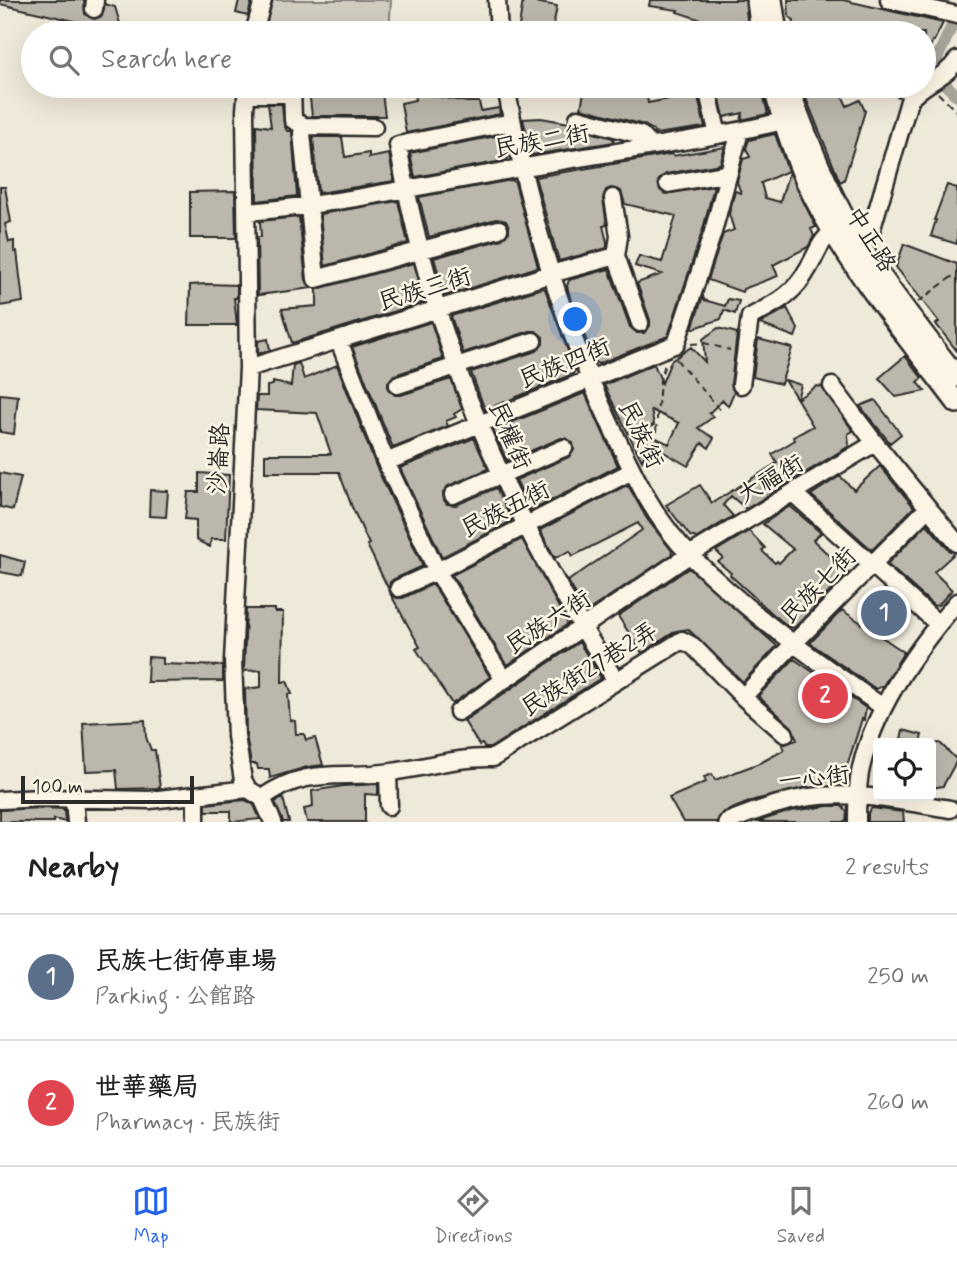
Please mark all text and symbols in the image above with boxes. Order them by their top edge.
search box [21,21,936,98]
icon: search [45,41,83,79]
text: Search here [101,43,232,77]
street label: 民族二街 [492,118,592,166]
street label: 中正路 [838,201,902,279]
street label: 民族三街 [375,261,475,319]
your location [558,302,592,336]
street label: 民族四街 [515,332,615,396]
street label: 民族街 [610,396,670,474]
street label: 民權街 [481,397,537,475]
street label: 沙崙路 [203,422,237,496]
street label: 大福街 [732,448,810,512]
street label: 民族五街 [456,474,556,546]
street label: 民族七街 [774,541,864,631]
street label: 民族六街 [500,584,598,662]
pin: 1 [861,587,907,639]
street label: 民族街27巷2弄 [516,616,664,724]
pin: 2 [802,670,848,722]
map controls [873,738,936,801]
button: locate [873,738,936,801]
street label: 一心街 [777,760,851,798]
scale bar [21,773,194,805]
text: 100 m [32,775,83,800]
text: Nearby [28,848,119,887]
text: 2 results [845,853,929,883]
text: 民族七街停車場 [95,945,277,979]
text: 1 [46,962,56,992]
text: 250 m [867,962,929,992]
text: Parking · 公館路 [95,982,255,1012]
text: 世華藥局 [95,1071,199,1105]
text: 2 [45,1088,57,1118]
text: 260 m [867,1088,929,1118]
text: Pharmacy · 民族街 [95,1108,280,1138]
tab: Map [132,1182,170,1249]
tab: Directions [434,1182,513,1249]
tab: Saved [777,1182,825,1249]

